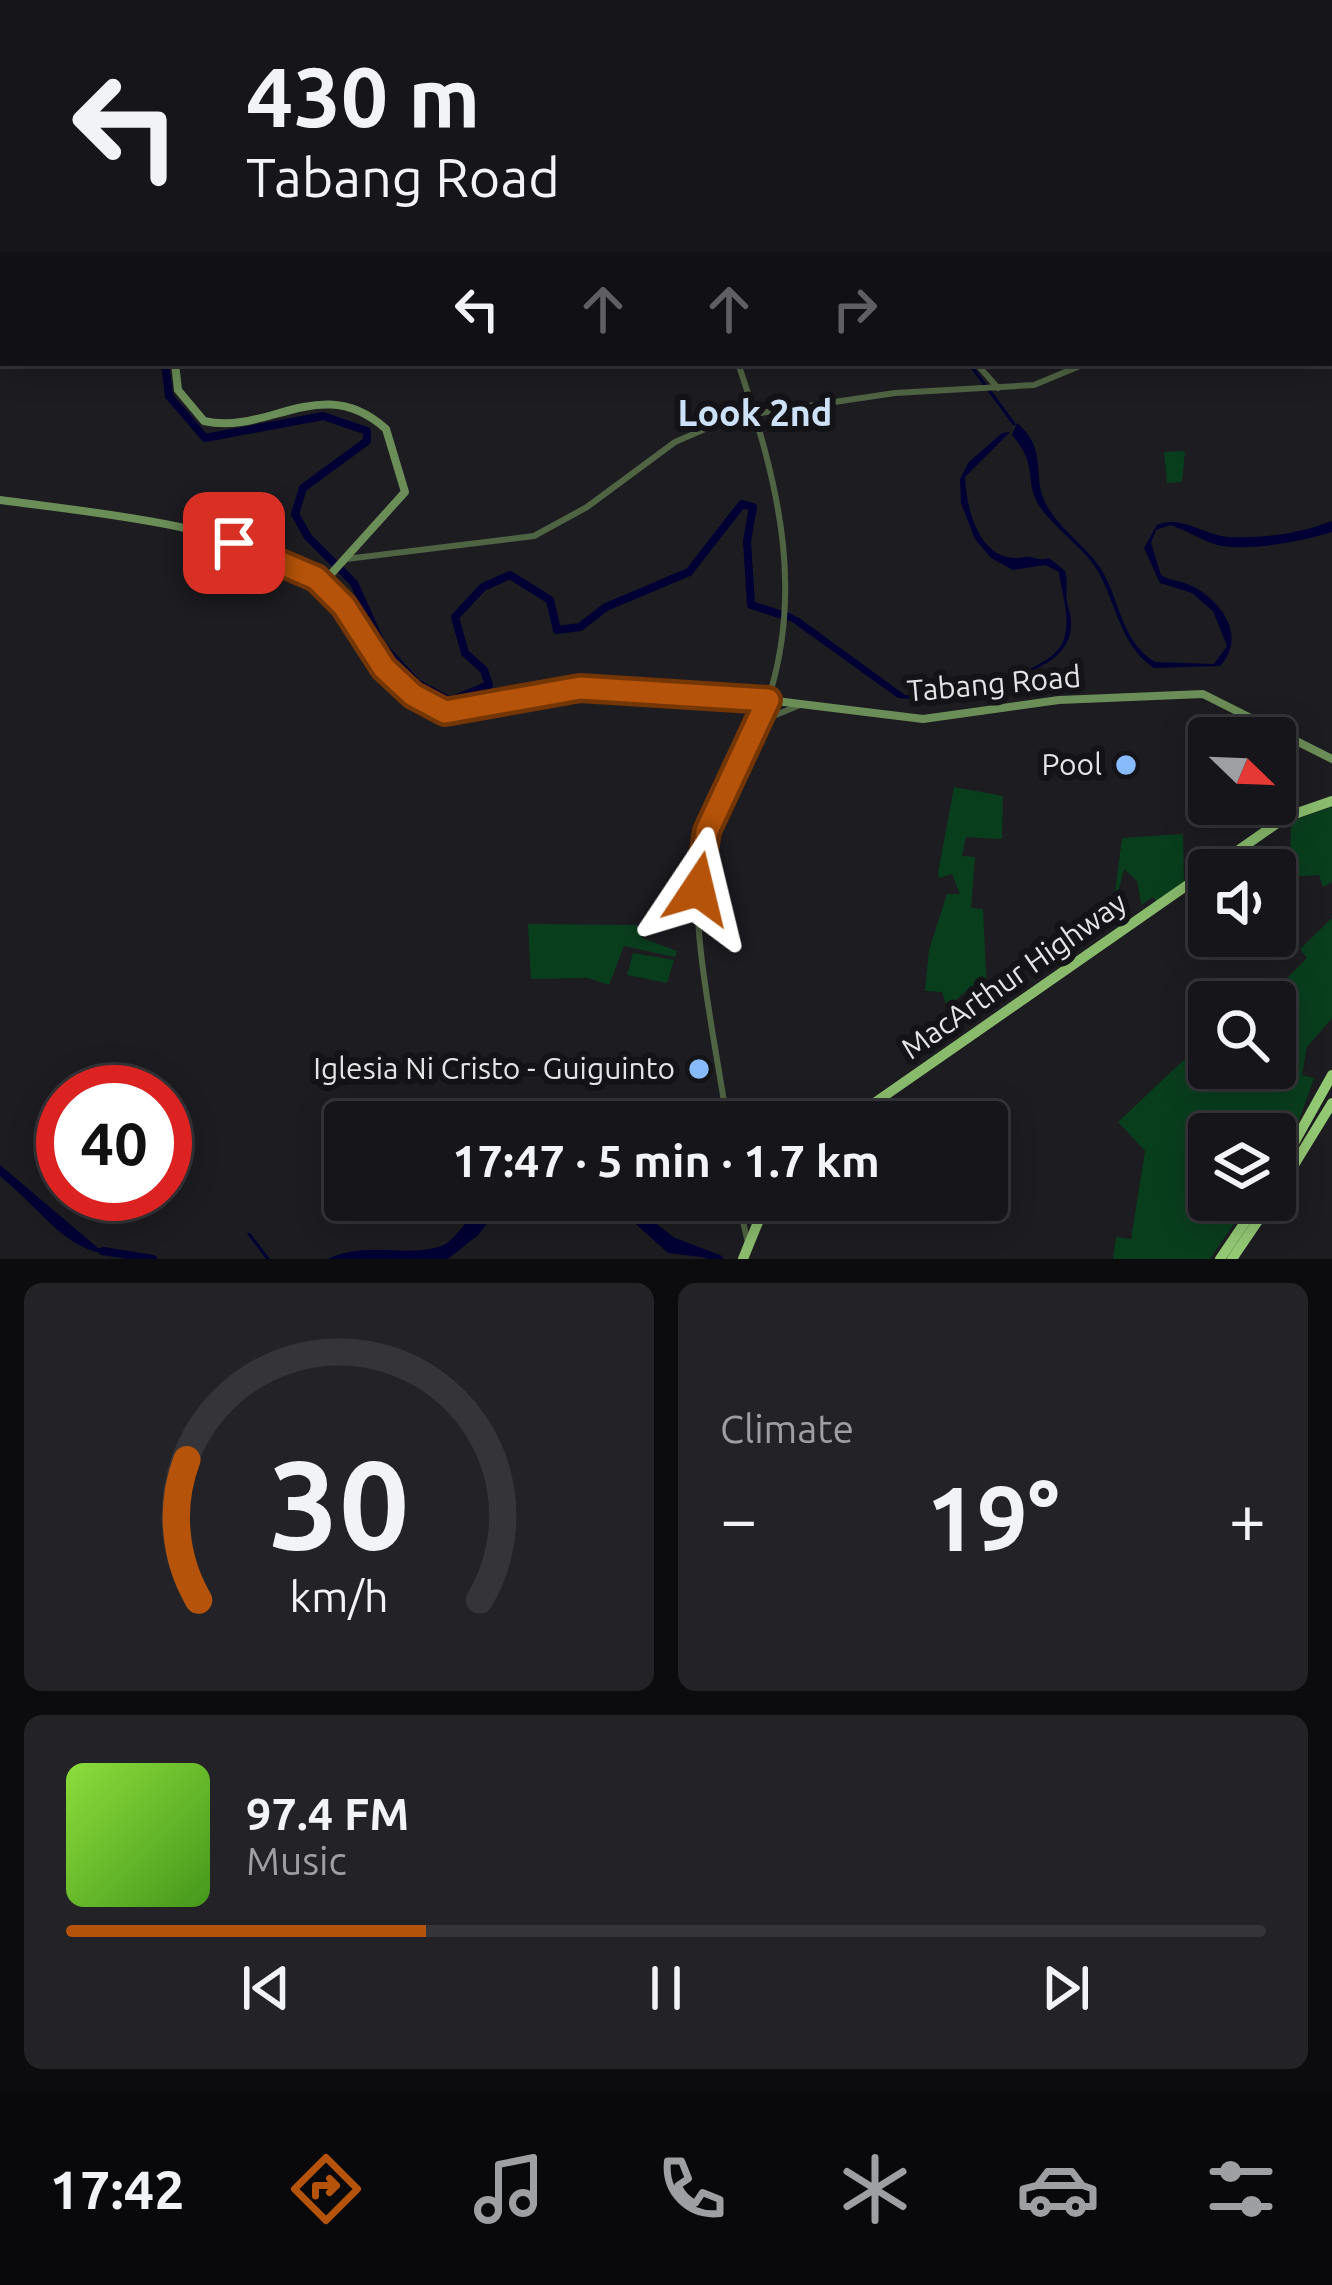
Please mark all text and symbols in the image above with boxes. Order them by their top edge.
icon: left [48,48,204,204]
text: 430 m [246,49,480,143]
text: Tabang Road [246,147,560,207]
icon: left [444,276,510,342]
icon: ahead [570,276,636,342]
icon: ahead [696,276,762,342]
icon: right [822,276,888,342]
district label: Look 2nd [678,392,832,433]
pin [183,492,285,594]
icon: arrive [201,510,267,576]
street label: Tabang Road [906,658,1082,708]
north arrow [1188,717,1296,825]
map controls [1188,717,1296,1221]
place label: Pool [1041,747,1102,781]
marker: Pool [1113,752,1139,778]
position arrow [635,826,761,952]
button: sound [1188,849,1296,957]
street label: MacArthur Highway [895,885,1132,1065]
button: search [1188,981,1296,1089]
place label: Iglesia Ni Cristo - Guiguinto [313,1051,675,1085]
marker: Iglesia Ni Cristo - Guiguinto [686,1056,712,1082]
speed limit sign: 40 [36,1065,192,1221]
button: layers [1188,1113,1296,1221]
text: 17:47 · 5 min · 1.7 km [452,1135,880,1186]
text: Climate [720,1407,854,1450]
text: 30 [269,1433,409,1573]
text: 19° [926,1467,1060,1568]
text: − [720,1481,757,1555]
text: + [1229,1481,1266,1555]
text: km/h [289,1572,389,1620]
text: 97.4 FM [246,1788,409,1839]
text: Music [246,1839,347,1882]
icon: previous [233,1955,299,2021]
icon: pause [633,1955,699,2021]
icon: next [1033,1955,1099,2021]
icon: directions [284,2147,368,2231]
icon: music [467,2147,551,2231]
icon: phone [650,2147,734,2231]
icon: climate [833,2147,917,2231]
icon: car [1016,2147,1100,2231]
icon: filters [1199,2147,1283,2231]
text: 17:42 [49,2159,185,2219]

